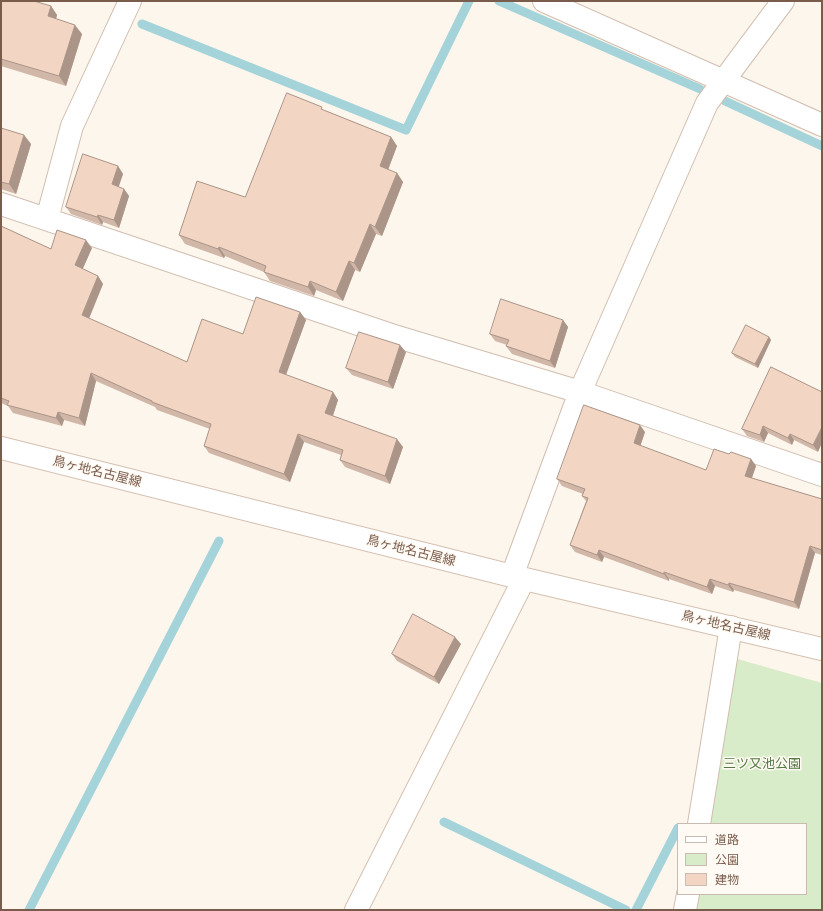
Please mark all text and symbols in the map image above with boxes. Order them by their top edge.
street label: 鳥ヶ地名古屋線 [51,453,143,491]
street label: 鳥ヶ地名古屋線 [365,532,457,570]
street label: 鳥ヶ地名古屋線 [680,608,772,644]
park label: 三ツ又池公園 [723,756,801,772]
legend [677,823,807,895]
text: 道路 [715,831,739,848]
text: 公園 [715,851,739,868]
text: 建物 [715,871,739,888]

